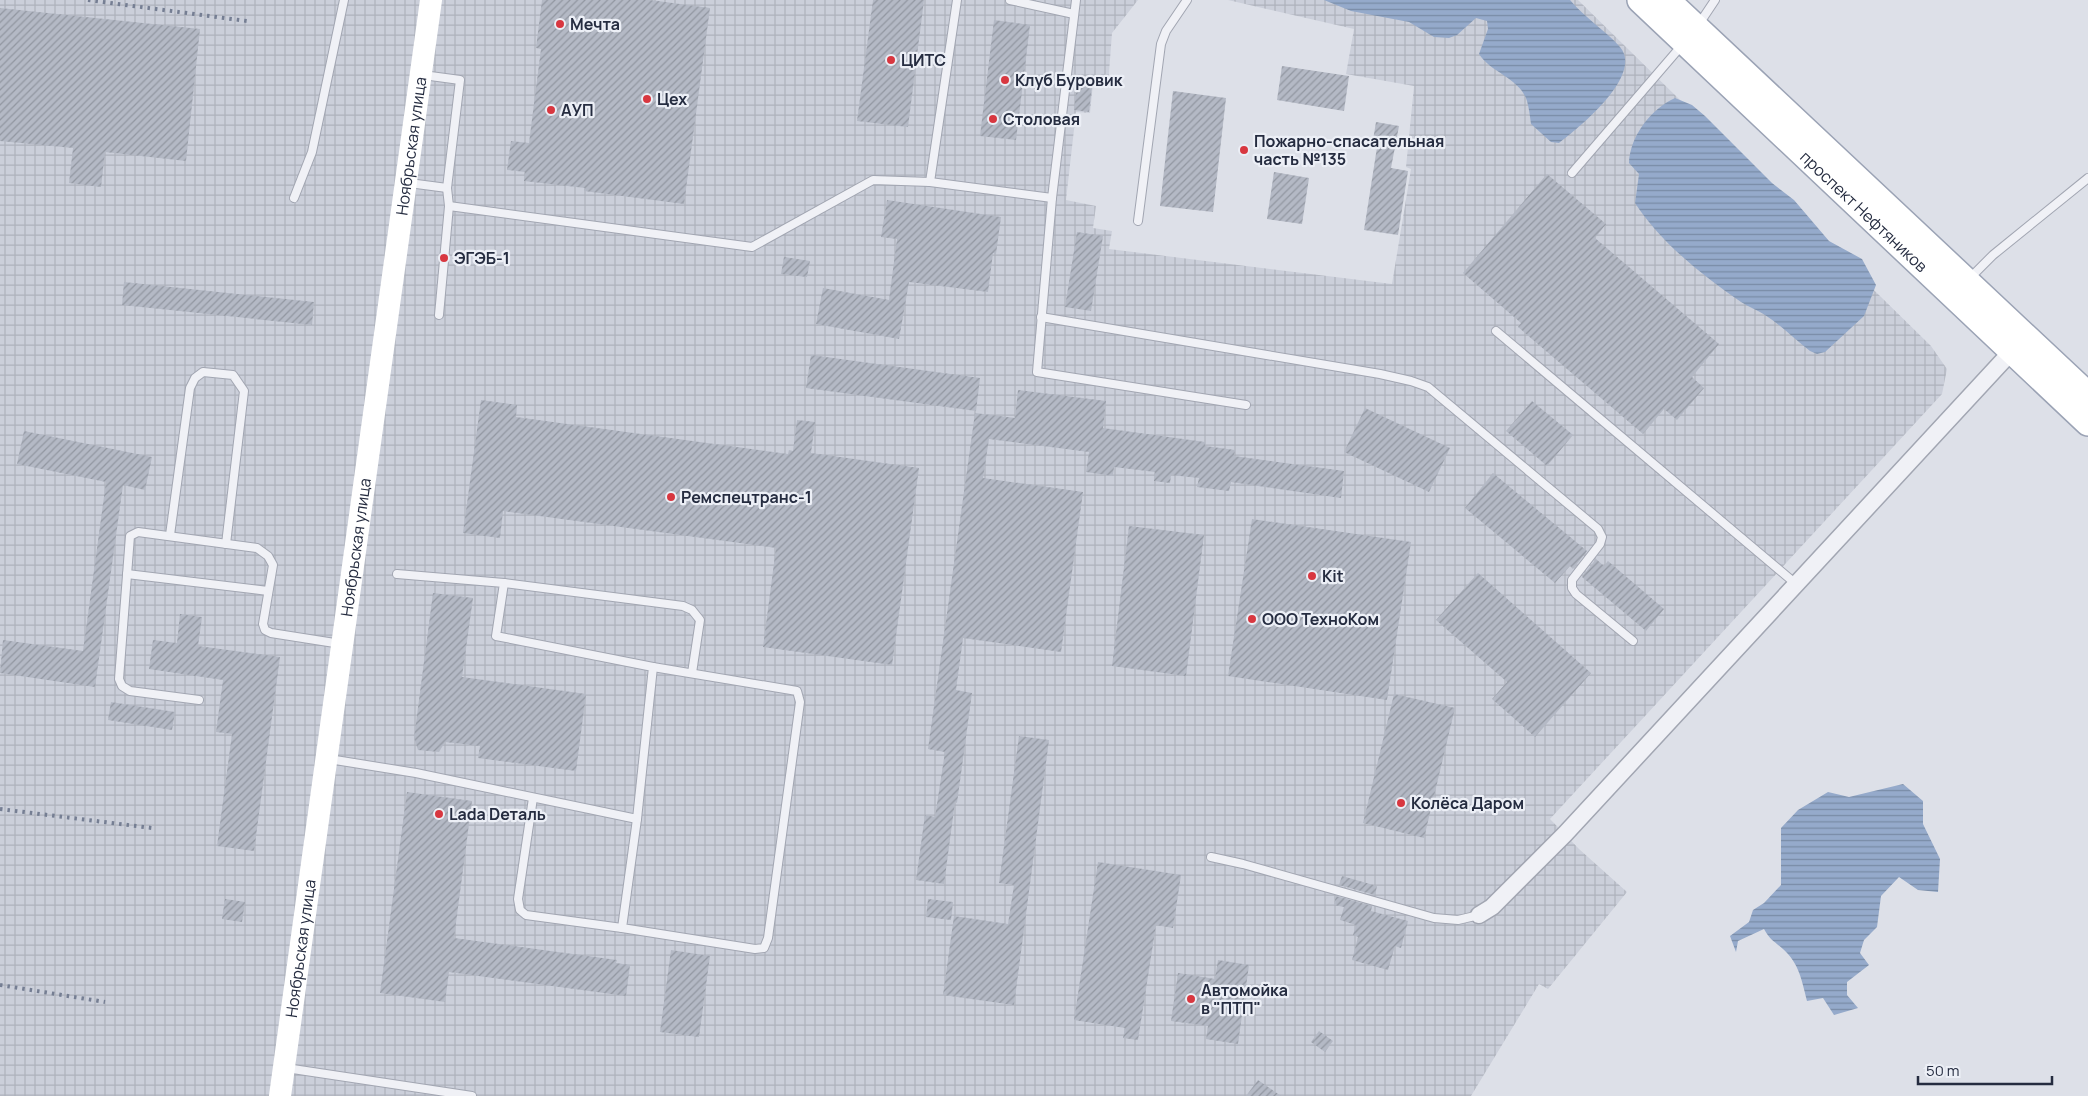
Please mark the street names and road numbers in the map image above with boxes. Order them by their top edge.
street label: Ноябрьская улица [390,75,431,217]
street label: проспект Нефтяников [1796,146,1933,277]
street label: Ноябрьская улица [335,477,376,618]
street label: Ноябрьская улица [280,878,321,1019]

